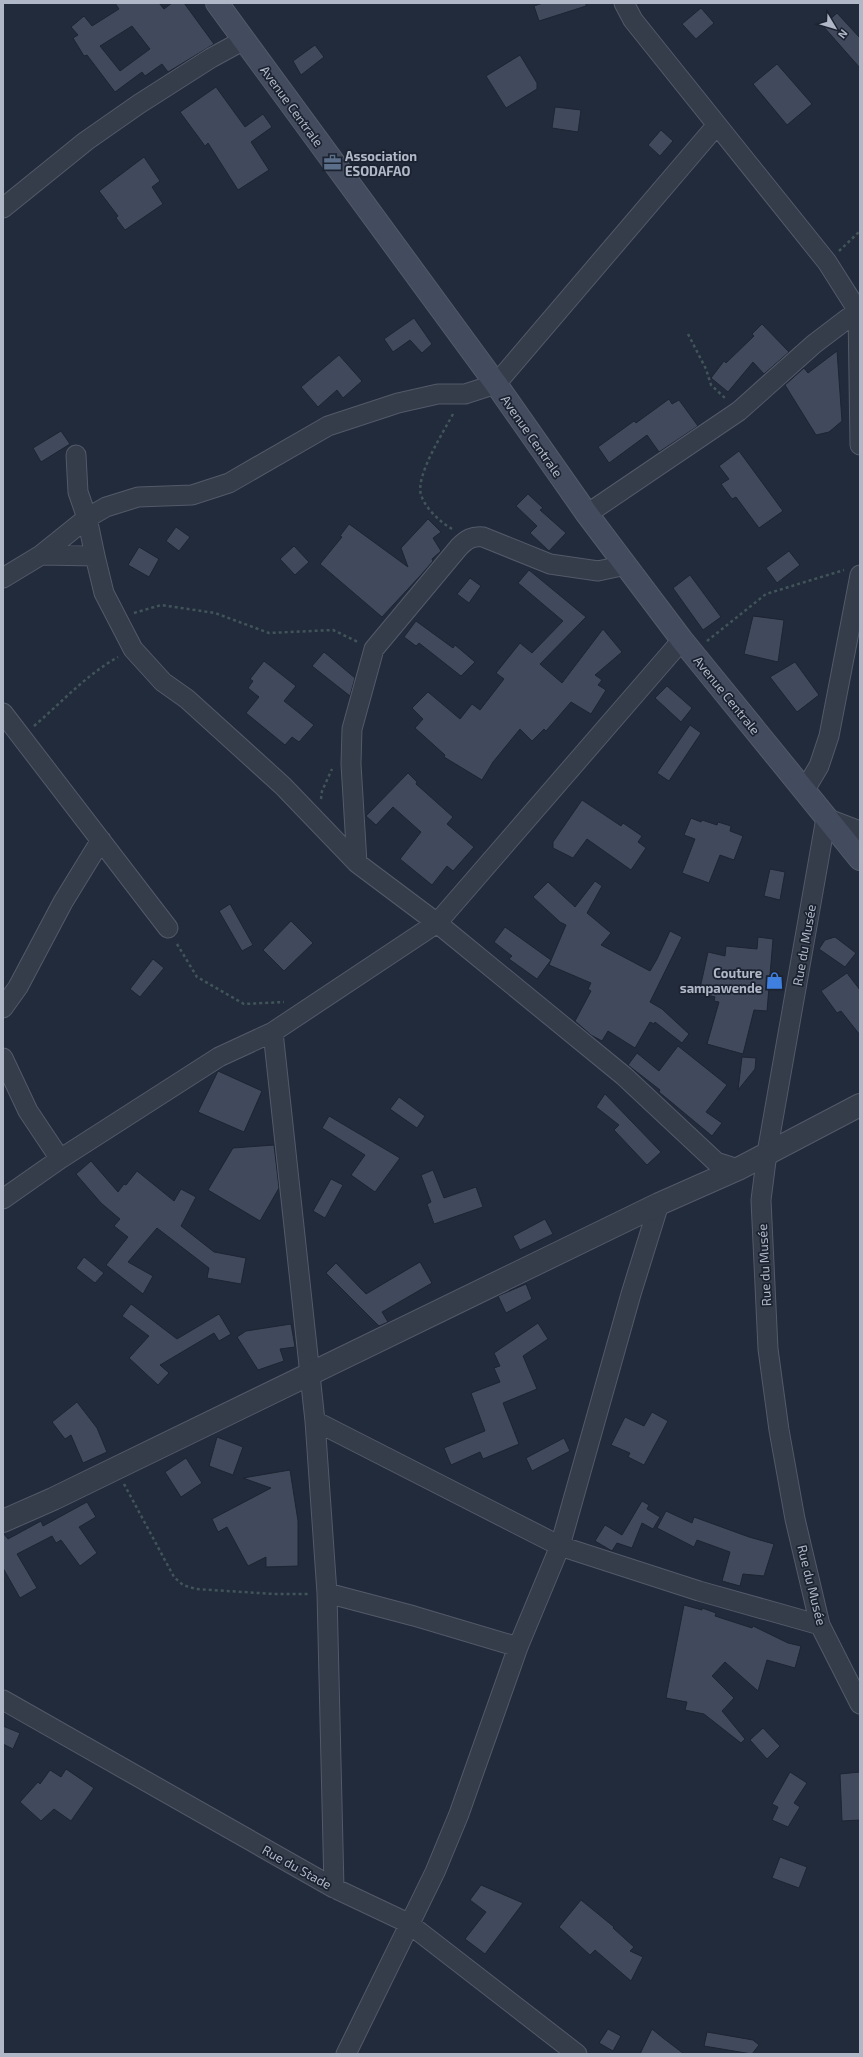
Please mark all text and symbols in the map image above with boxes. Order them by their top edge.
north arrow [815,8,855,48]
text: N [836,27,851,42]
street label: Avenue Centrale [257,62,327,150]
place label: Association ESODAFAO [345,148,417,179]
office icon: Association ESODAFAO [322,153,342,173]
street label: Avenue Centrale [498,392,566,480]
street label: Avenue Centrale [690,652,764,738]
street label: Rue du Musée [789,903,819,987]
place label: Couture sampawende [680,965,762,996]
shop icon: Couture sampawende [765,970,785,990]
street label: Rue du Musée [754,1223,774,1307]
street label: Rue du Musée [794,1543,830,1627]
street label: Rue du Stade [260,1841,334,1893]

